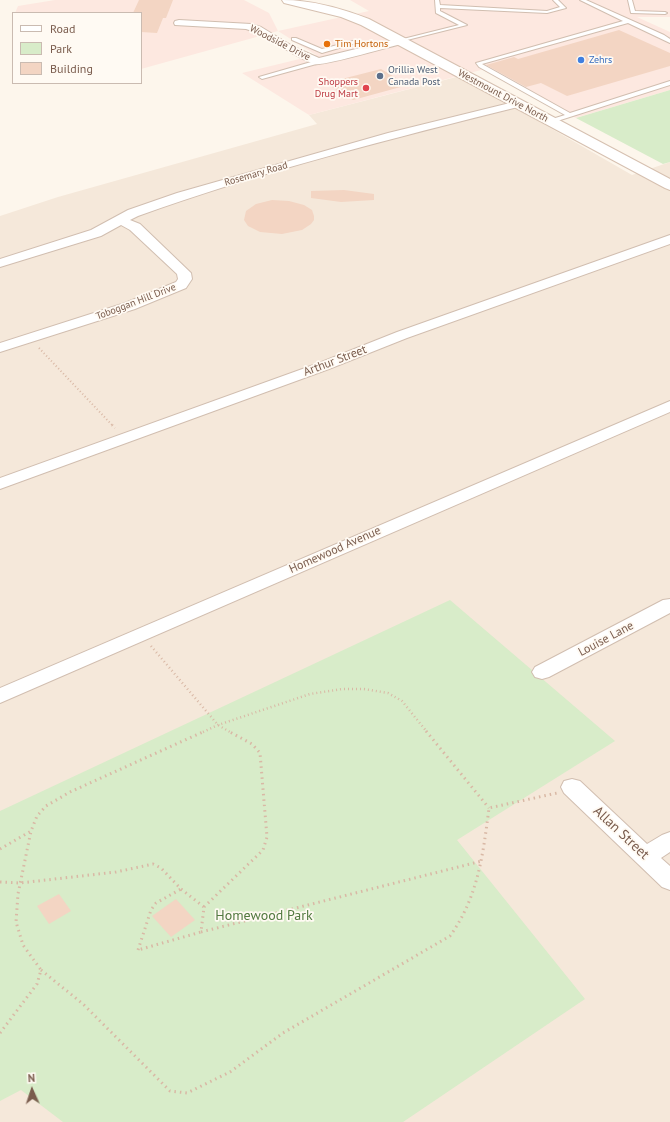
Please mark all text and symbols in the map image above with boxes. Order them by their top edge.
legend [12,12,142,84]
text: Road [50,21,75,36]
street label: Woodside Drive [248,23,312,63]
place label: Tim Hortons [335,38,388,50]
marker: Tim Hortons [322,39,332,49]
text: Park [50,41,72,56]
place label: Zehrs [589,54,612,66]
marker: Zehrs [576,55,586,65]
text: Building [50,61,93,76]
place label: Orillia West Canada Post [388,64,440,88]
street label: Westmount Drive North [456,67,550,125]
marker: Orillia West Canada Post [375,71,385,81]
place label: Shoppers Drug Mart [315,76,358,100]
marker: Shoppers Drug Mart [361,83,371,93]
street label: Rosemary Road [223,159,289,189]
street label: Toboggan Hill Drive [94,281,178,323]
street label: Arthur Street [301,342,369,380]
street label: Homewood Avenue [287,523,383,577]
street label: Louise Lane [576,618,636,660]
street label: Allan Street [590,803,652,863]
park label: Homewood Park [215,908,313,924]
north arrow [12,1070,52,1110]
text: N [27,1071,35,1085]

